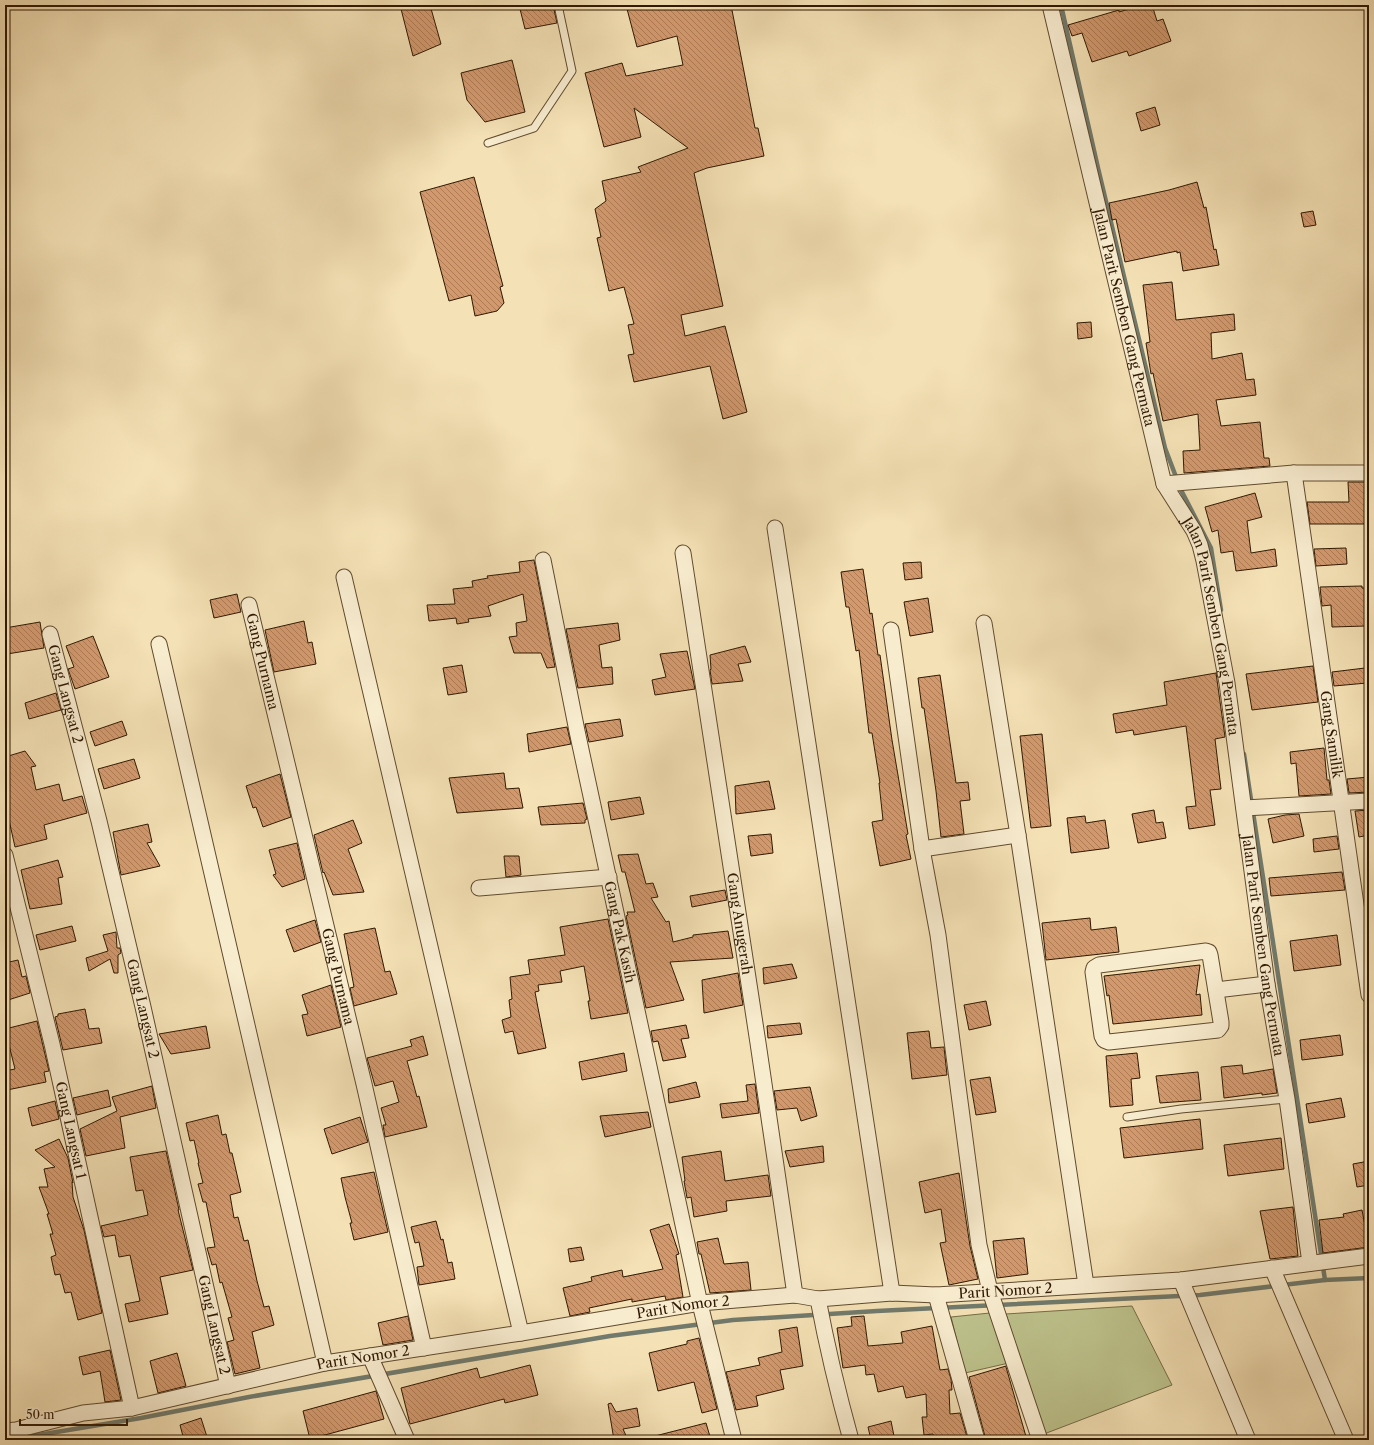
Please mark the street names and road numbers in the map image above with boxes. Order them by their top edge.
street label: Jalan Parit Semben Gang Permata [1089,204,1159,429]
street label: Jalan Parit Semben Gang Permata [1177,512,1243,737]
street label: Gang Purnama [242,611,283,712]
street label: Gang Langsat 2 [44,643,87,745]
street label: Gang Samilik [1316,689,1347,780]
street label: Jalan Parit Semben Gang Permata [1238,832,1289,1058]
street label: Gang Anugerah [723,871,756,976]
street label: Gang Pak Kasih [600,879,640,985]
street label: Gang Purnama [318,926,359,1027]
street label: Gang Langsat 2 [123,957,163,1060]
street label: Gang Langsat 1 [51,1080,90,1181]
street label: Gang Langsat 2 [194,1273,234,1376]
street label: Parit Nomor 2 [958,1279,1053,1303]
street label: Parit Nomor 2 [635,1292,730,1323]
street label: Parit Nomor 2 [314,1341,411,1374]

